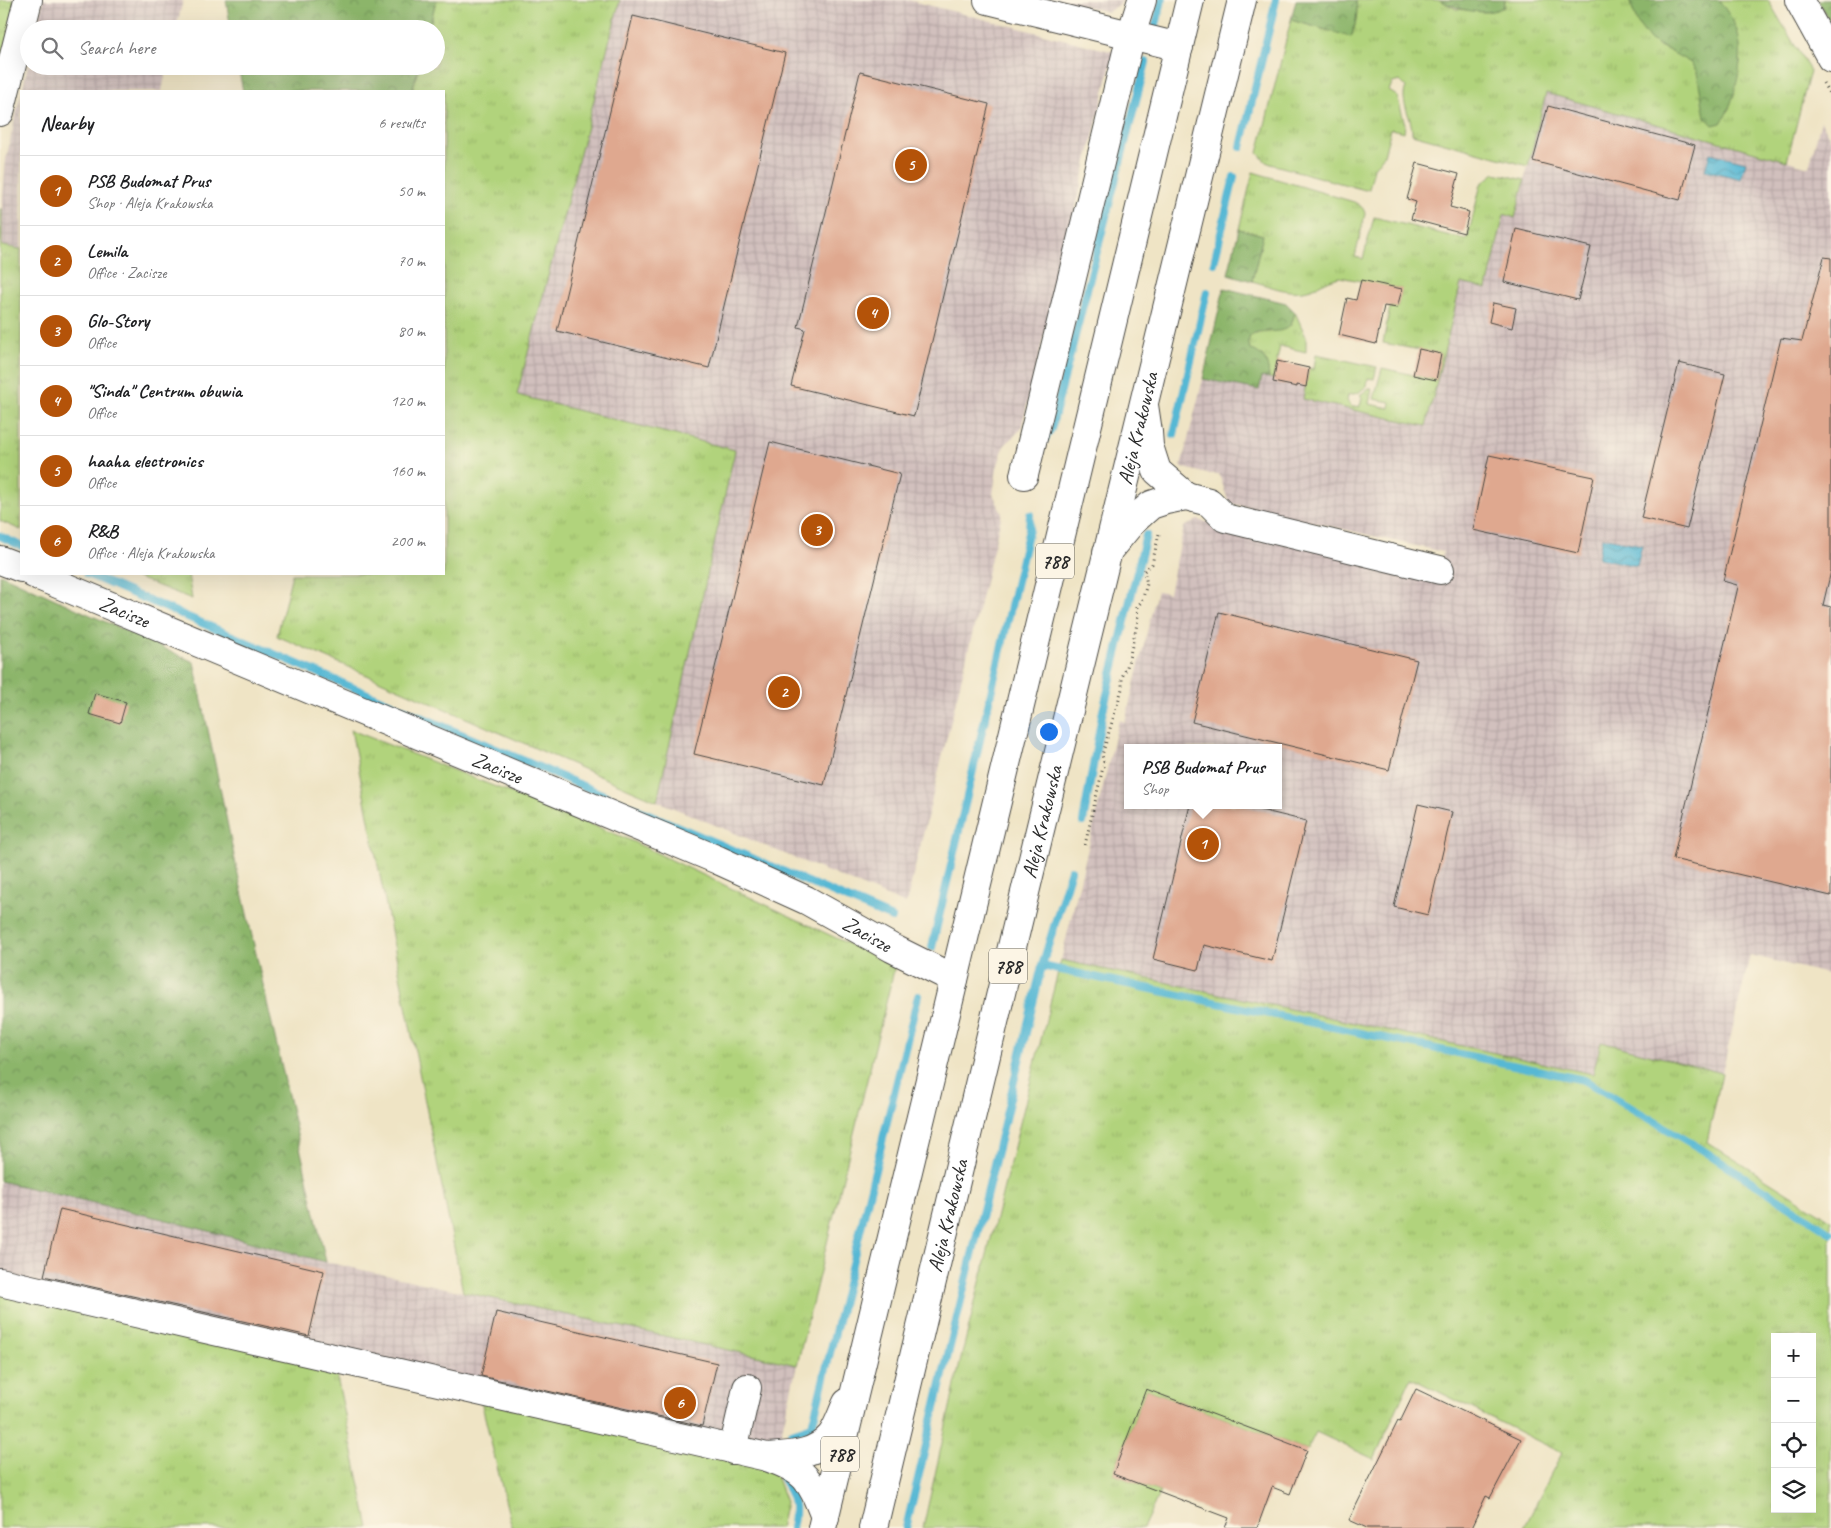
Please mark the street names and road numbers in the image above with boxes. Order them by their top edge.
street label: Aleja Krakowska [1112,368,1164,487]
road number: 788 [1036,544,1074,578]
street label: Zacisze [96,590,154,634]
street label: Zacisze [468,746,527,790]
street label: Aleja Krakowska [1016,762,1069,881]
street label: Zacisze [838,910,897,959]
road number: 788 [989,948,1027,984]
street label: Aleja Krakowska [922,1155,974,1275]
road number: 788 [821,1436,859,1472]

